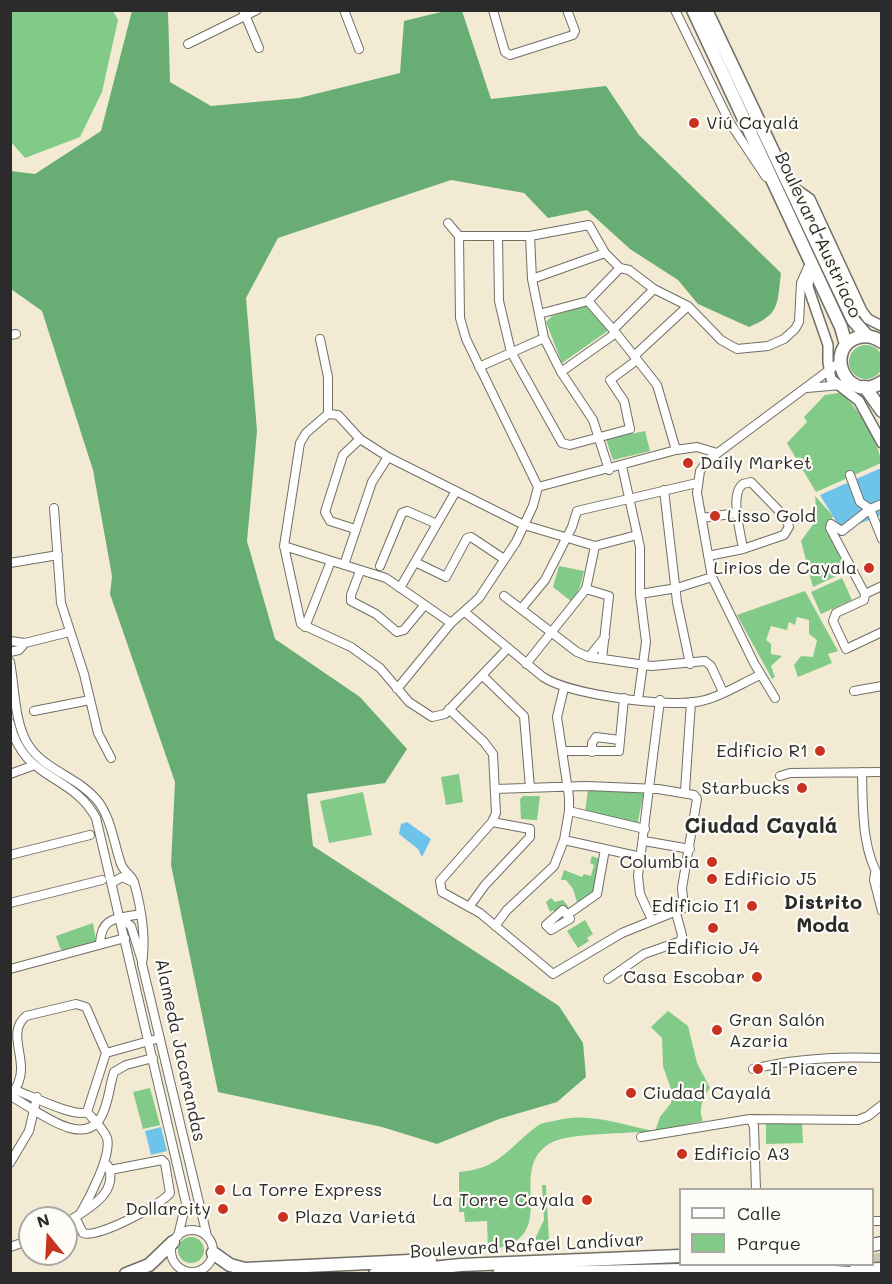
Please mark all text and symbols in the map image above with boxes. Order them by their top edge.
place label: Viú Cayalá [706,112,799,134]
marker: Viú Cayalá [687,116,701,130]
street label: Boulevard Austríaco [770,149,866,321]
place label: Daily Market [700,452,812,474]
marker: Daily Market [681,456,695,470]
place label: Lisso Gold [727,505,816,527]
marker: Lisso Gold [708,509,722,523]
place label: Lirios de Cayala [714,557,857,579]
marker: Lirios de Cayala [862,561,876,575]
place label: Edificio R1 [716,740,808,762]
marker: Edificio R1 [813,744,827,758]
place label: Starbucks [701,777,790,799]
marker: Starbucks [795,781,809,795]
district label: Ciudad Cayalá [684,814,838,840]
place label: Columbia [620,851,700,873]
marker: Columbia [705,855,719,869]
place label: Edificio J5 [724,868,817,890]
marker: Edificio J5 [705,872,719,886]
district label: Distrito Moda [784,891,862,938]
place label: Edificio I1 [652,895,740,917]
marker: Edificio I1 [745,899,759,913]
marker: Edificio J4 [706,921,720,935]
place label: Edificio J4 [667,937,759,959]
street label: Alameda Jacarandas [150,957,210,1143]
place label: Casa Escobar [623,966,745,988]
marker: Casa Escobar [750,970,764,984]
place label: Gran Salón Azaria [729,1009,825,1052]
marker: Gran Salón Azaria [710,1023,724,1037]
place label: Il Piacere [770,1058,858,1080]
marker: Il Piacere [751,1062,765,1076]
place label: Ciudad Cayalá [643,1082,771,1104]
marker: Ciudad Cayalá [624,1086,638,1100]
place label: Edificio A3 [694,1143,789,1165]
marker: Edificio A3 [675,1147,689,1161]
place label: La Torre Express [232,1179,382,1201]
marker: La Torre Express [213,1183,227,1197]
legend [679,1188,874,1266]
place label: La Torre Cayala [432,1189,575,1211]
marker: La Torre Cayala [580,1193,594,1207]
place label: Dollarcity [125,1198,211,1220]
text: Calle [737,1201,781,1225]
marker: Dollarcity [216,1202,230,1216]
north arrow [18,1206,78,1266]
place label: Plaza Varietá [295,1206,416,1228]
text: N [34,1208,52,1232]
marker: Plaza Varietá [276,1210,290,1224]
street label: Boulevard Rafael Landívar [410,1229,644,1263]
text: Parque [737,1231,801,1255]

